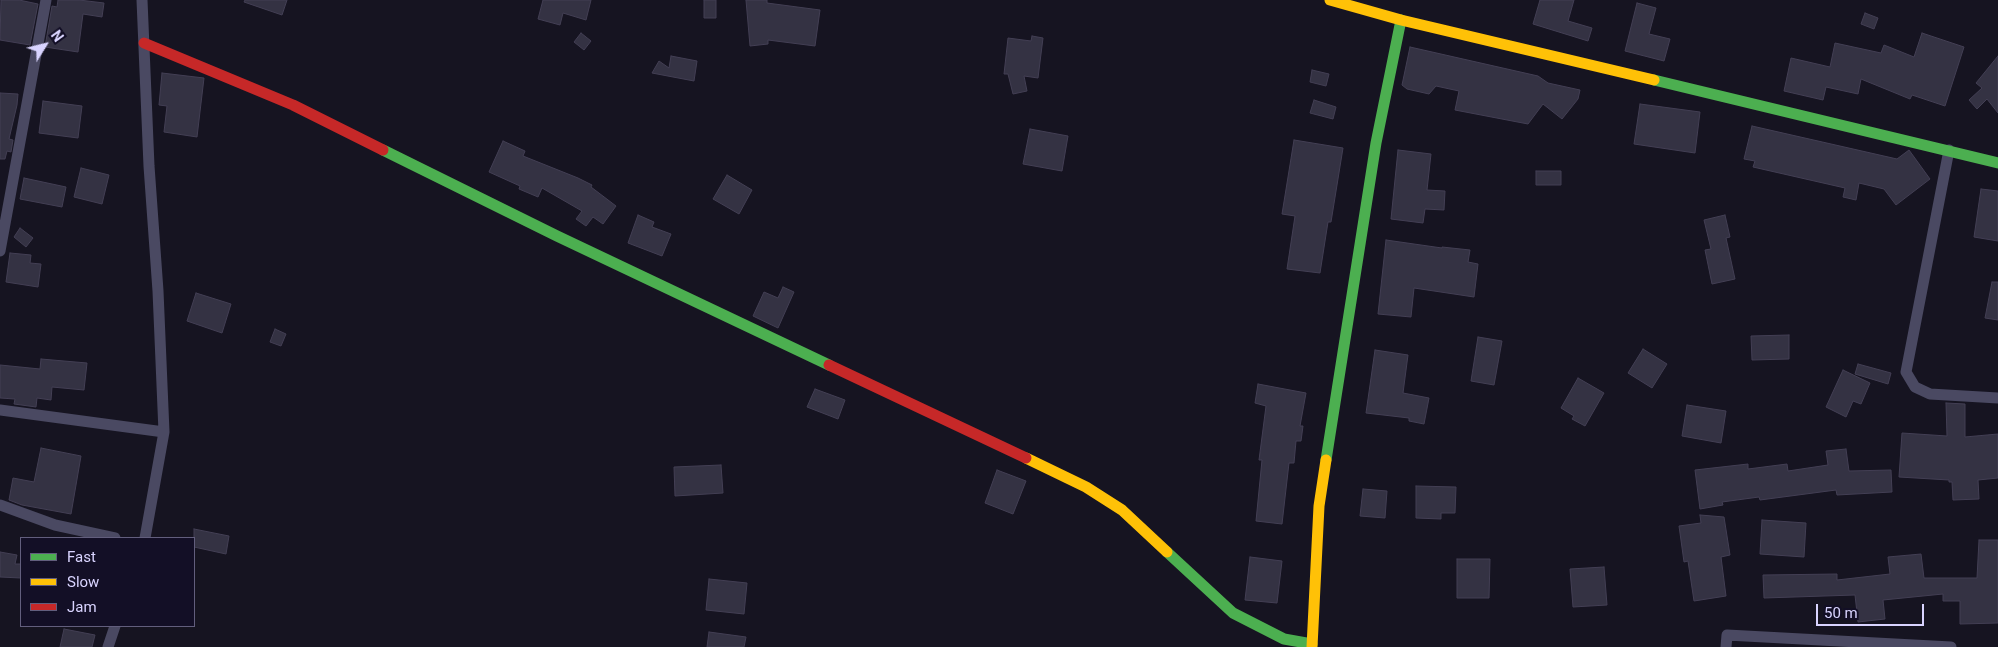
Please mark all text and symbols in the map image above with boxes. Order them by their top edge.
north arrow [20,20,70,70]
text: N [48,27,67,45]
legend [20,537,195,627]
text: Fast [67,548,96,566]
text: Slow [67,573,99,591]
scale bar [1818,594,1926,626]
text: Jam [67,598,97,616]
text: 50 m [1824,604,1858,622]

